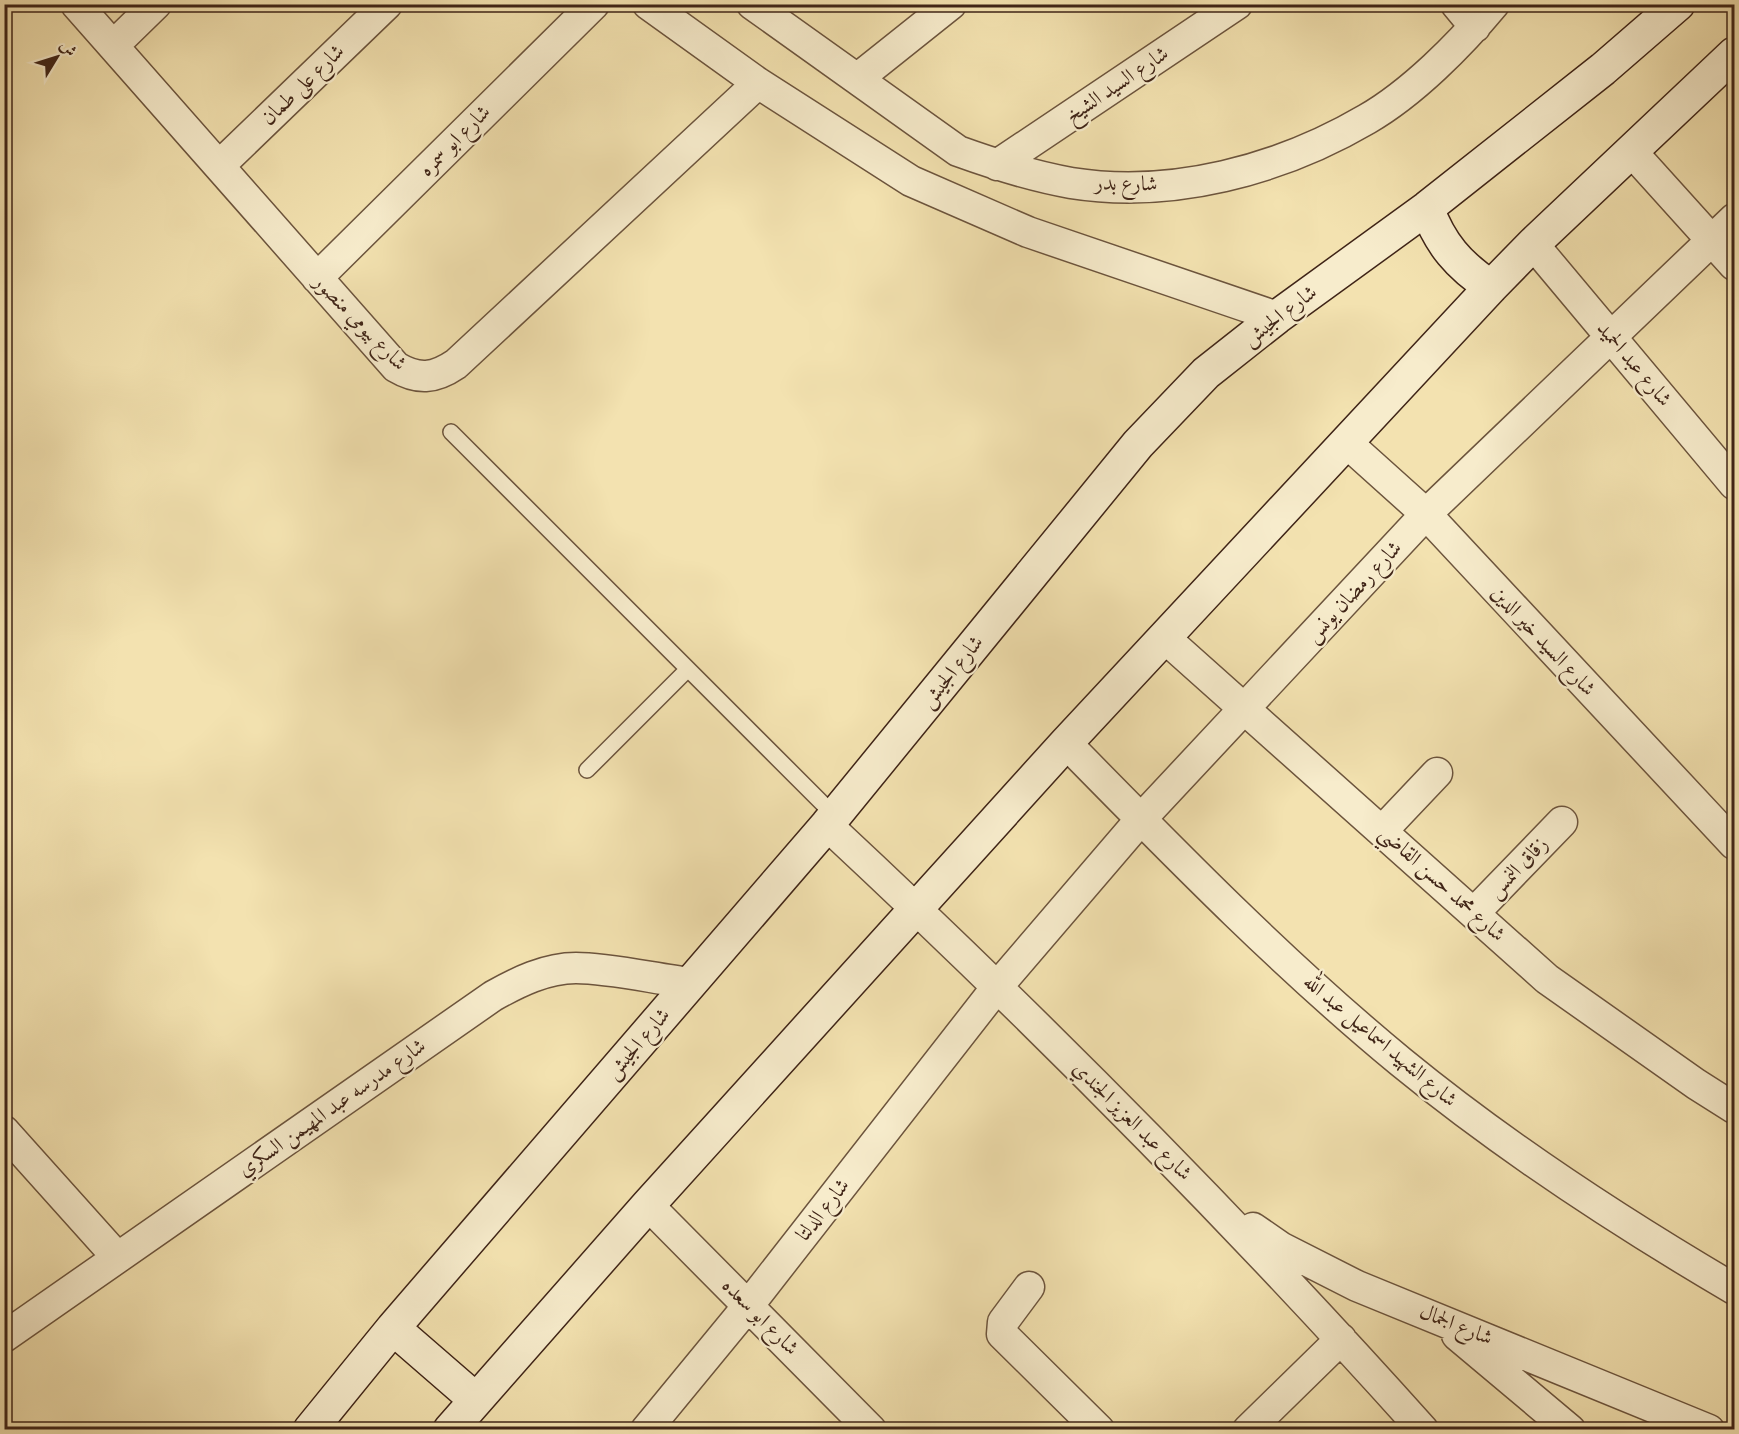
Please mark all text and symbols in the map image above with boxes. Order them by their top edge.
north arrow [27,27,87,87]
text: ش [55,36,81,61]
street label: شارع على طمان [256,39,353,134]
street label: شارع السيد الشيخ [1060,41,1177,133]
street label: شارع ابو سمره [414,100,499,185]
street label: شارع بدر [1092,170,1158,202]
street label: شارع بيومي منصور [303,268,412,379]
street label: شارع الجيش [1238,280,1325,356]
street label: شارع عبد الحميد [1588,316,1677,415]
street label: شارع رمضان يونس [1300,536,1411,651]
street label: شارع السيد خير الدين [1482,580,1601,705]
street label: شارع الجيش [915,630,992,716]
street label: شارع محمد حسن القاضي [1369,820,1511,952]
street label: زقاق النمس [1482,832,1554,904]
street label: شارع الشهيد اسماعيل عبد الله [1295,965,1466,1116]
street label: شارع الجيش [600,1003,679,1088]
street label: شارع مدرسه عبد المهيمن السكري [233,1033,433,1186]
street label: شارع عبد العزيز الجندي [1064,1056,1197,1189]
street label: شارع الدلتا [790,1173,859,1249]
street label: شارع ابو سعده [713,1273,804,1364]
street label: شارع الجمال [1414,1299,1496,1355]

